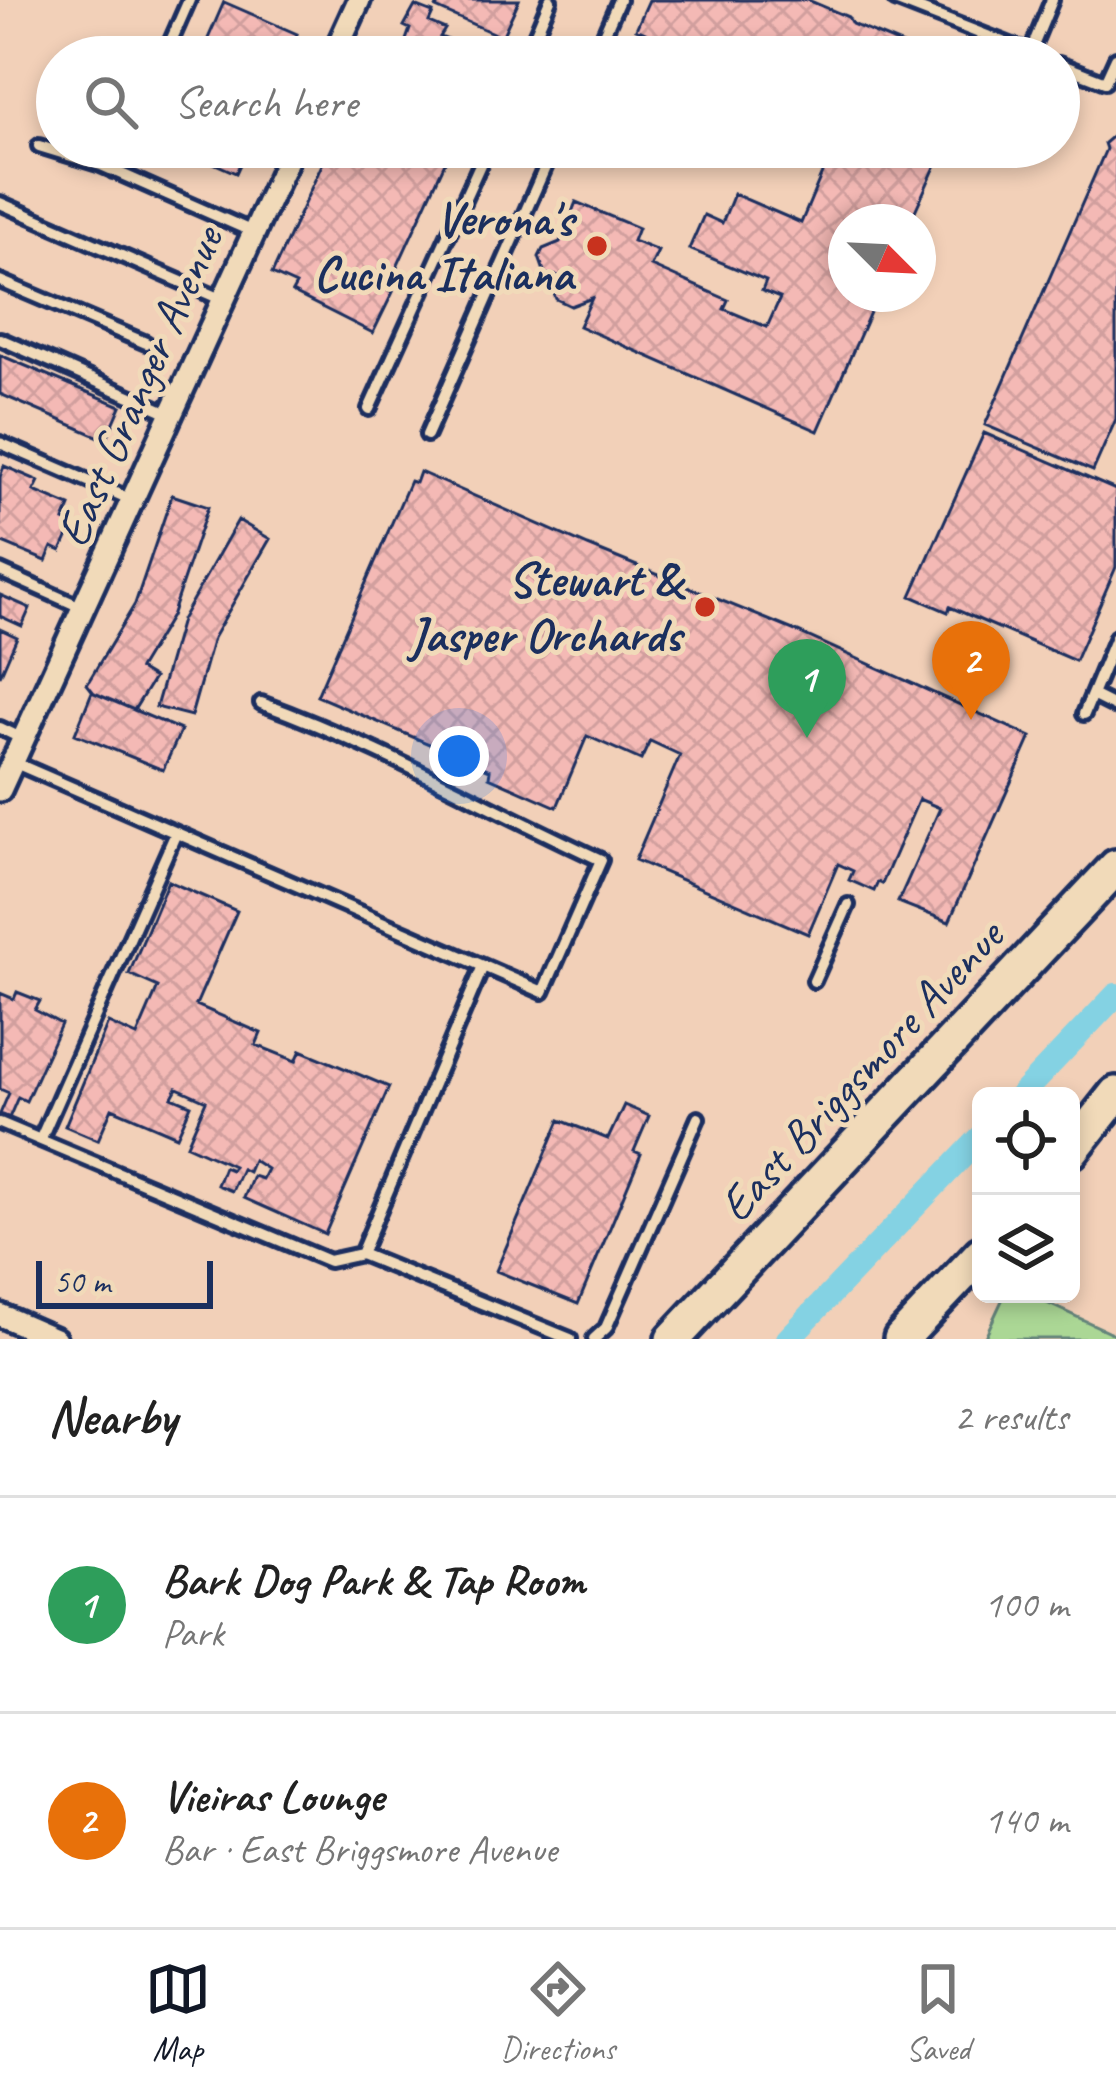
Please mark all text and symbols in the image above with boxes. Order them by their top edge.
search box [36,36,1080,168]
icon: search [78,69,144,135]
text: Search here [174,74,357,131]
place label: Verona's Cucina Italiana [314,189,577,304]
north arrow [828,204,936,312]
street label: East Granger Avenue [42,214,238,556]
marker: Verona's Cucina Italiana [584,233,610,259]
place label: Stewart & Jasper Orchards [406,550,687,665]
marker: Stewart & Jasper Orchards [692,594,718,620]
pin: 2 [932,621,1010,720]
pin: 1 [768,639,846,738]
your location [429,726,489,786]
street label: East Briggsmore Avenue [706,905,1018,1234]
map controls [972,1087,1080,1303]
button: locate [972,1087,1080,1195]
button: layers [972,1195,1080,1303]
scale bar [36,1255,213,1308]
text: 50 m [54,1261,110,1303]
text: Nearby [48,1385,176,1449]
text: 2 results [954,1393,1068,1442]
text: Bark Dog Park & Tap Room [162,1552,585,1609]
text: 1 [78,1580,96,1629]
text: 100 m [984,1580,1068,1629]
text: Park [162,1609,224,1658]
text: Vieiras Lounge [162,1768,384,1825]
text: 2 [78,1796,96,1845]
text: 140 m [984,1796,1068,1845]
text: Bar · East Briggsmore Avenue [162,1825,557,1874]
tab: Map [145,1956,211,2070]
tab: Directions [501,1956,615,2070]
tab: Saved [905,1956,971,2070]

